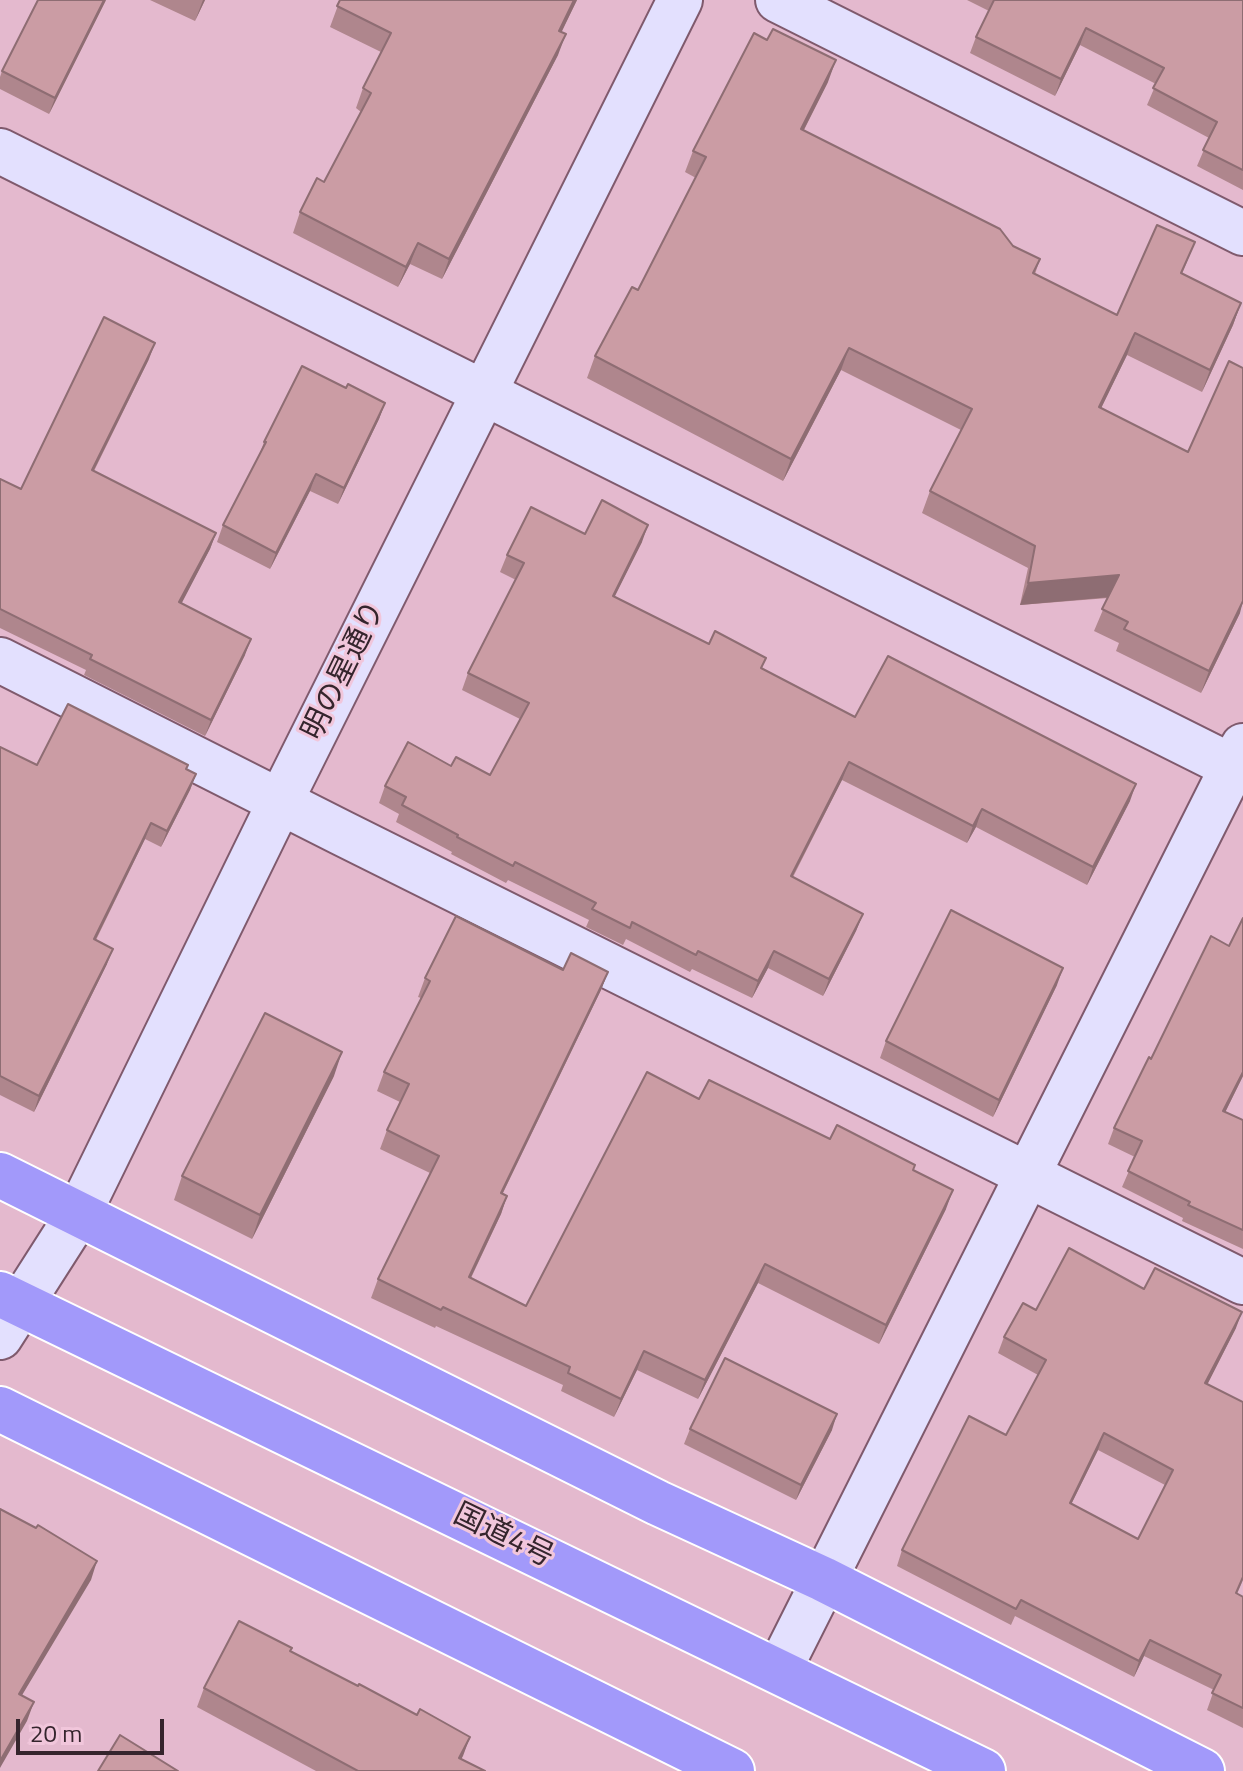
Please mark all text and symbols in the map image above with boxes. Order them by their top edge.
street label: 明の星通り [296,596,394,746]
street label: 国道4号 [447,1497,559,1577]
scale bar [20,1703,168,1753]
text: 20 m [30,1715,82,1751]

